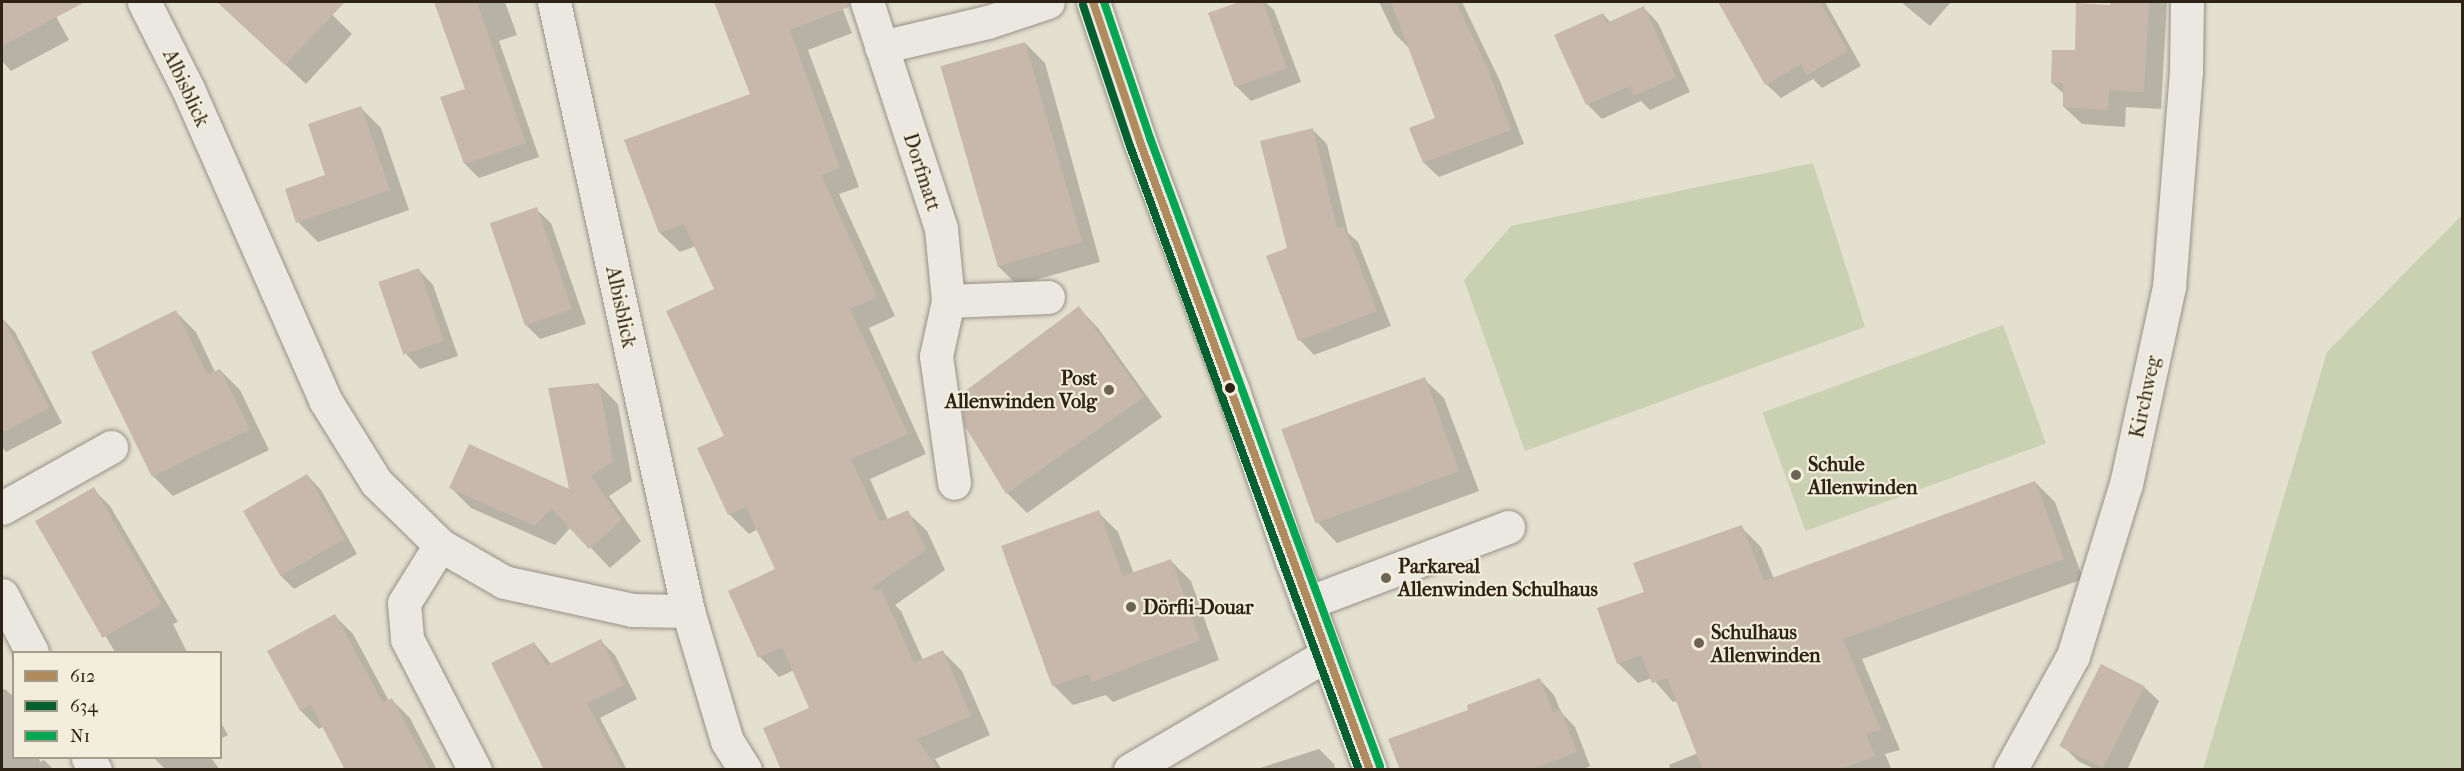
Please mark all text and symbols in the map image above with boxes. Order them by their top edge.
street label: Albisblick [158,45,214,131]
street label: Dorfmatt [898,130,946,214]
street label: Albisblick [601,264,641,350]
street label: Kirchweg [2125,354,2165,440]
place label: Post Allenwinden Volg [945,366,1097,413]
unlabelled marker [1224,382,1236,394]
marker: Post Allenwinden Volg [1102,383,1116,397]
place label: Schule Allenwinden [1808,452,1918,499]
marker: Schule Allenwinden [1789,468,1803,482]
place label: Parkareal Allenwinden Schulhaus [1398,554,1598,601]
marker: Parkareal Allenwinden Schulhaus [1379,571,1393,585]
place label: Dörfli-Douar [1143,595,1254,619]
marker: Dörfli-Douar [1124,600,1138,614]
place label: Schulhaus Allenwinden [1711,620,1821,667]
marker: Schulhaus Allenwinden [1692,636,1706,650]
legend [12,651,222,759]
text: 612 [70,666,95,687]
text: 634 [70,696,98,717]
text: N1 [70,726,90,747]

